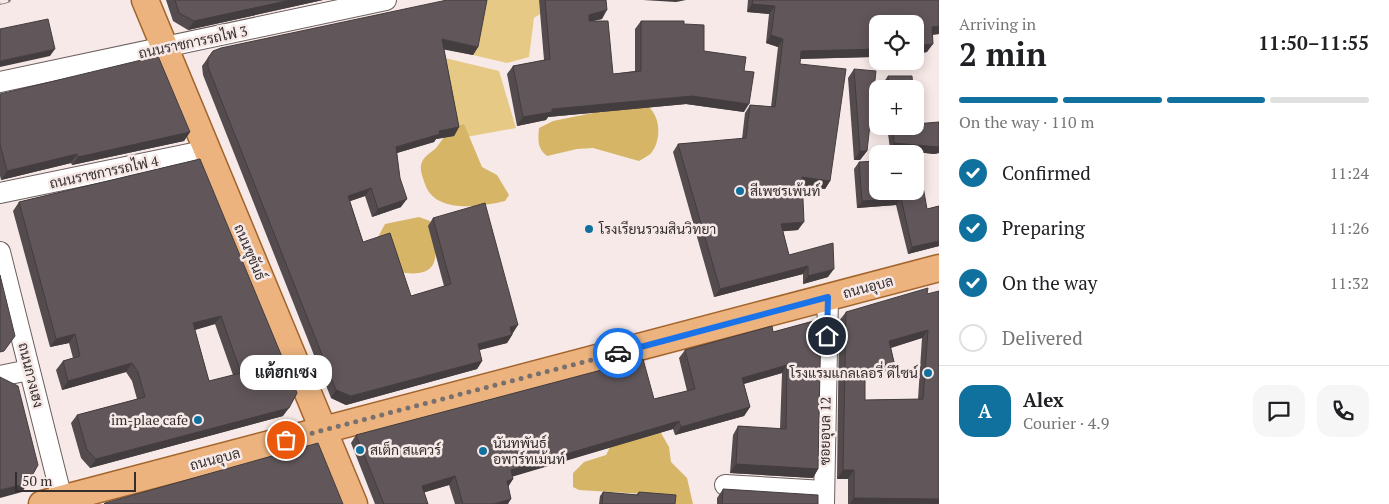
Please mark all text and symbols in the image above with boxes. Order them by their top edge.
text: Arriving in [959,13,1036,35]
map controls [869,15,924,200]
button: locate [869,15,924,70]
street label: ถนนราชการรถไฟ 3 [137,21,249,62]
text: 11:50–11:55 [1258,30,1369,55]
text: 2 min [959,33,1047,75]
button: + [869,80,924,135]
text: On the way · 110 m [959,111,1094,133]
button: − [869,145,924,200]
street label: ถนนราชการรถไฟ 4 [48,151,161,192]
icon: check [959,159,987,187]
text: Confirmed [1002,160,1091,185]
text: 11:24 [1330,162,1369,184]
place label: สีเพชรเพ้นท์ [750,181,820,200]
marker: สีเพชรเพ้นท์ [734,185,746,197]
icon: check [959,214,987,242]
text: Preparing [1002,215,1085,240]
text: 11:26 [1330,217,1369,239]
place label: โรงเรียนรวมสินวิทยา [598,219,716,238]
street label: ถนนขุขันธ์ [229,221,271,283]
marker: โรงเรียนรวมสินวิทยา [583,223,595,235]
icon: check [959,269,987,297]
text: On the way [1002,270,1097,295]
street label: ถนนอุบล [841,271,895,303]
text: 11:32 [1330,272,1369,294]
pin [806,315,848,357]
icon: home [813,322,841,350]
text: Delivered [1002,325,1083,350]
courier [593,328,643,378]
icon: car [604,339,632,367]
street label: ถนนกวงเฮง [14,340,49,409]
callout: แต้ฮกเซง [240,355,332,390]
text: แต้ฮกเซง [255,361,317,383]
place label: โรงแรมแกลเลอรี่ ดีไซน์ [789,361,918,382]
marker: โรงแรมแกลเลอรี่ ดีไซน์ [922,367,934,379]
button: chat [1253,385,1305,437]
button: phone [1317,385,1369,437]
text: Alex [1023,387,1064,412]
street label: ซอยอุบล 12 [814,397,836,465]
text: A [978,398,992,423]
place label: im-plae cafe [111,410,188,429]
text: Courier · 4.9 [1023,412,1109,434]
marker: im-plae cafe [192,414,204,426]
pin [265,419,307,461]
icon: bag [272,426,300,454]
place label: นันทพันธ์ อพาร์ทเม้นท์ [493,433,565,468]
place label: สเต็ก สแควร์ [370,440,441,459]
street label: ถนนอุบล [188,443,242,475]
marker: สเต็ก สแควร์ [354,444,366,456]
marker: นันทพันธ์ อพาร์ทเม้นท์ [477,445,489,457]
scale bar [15,469,136,492]
text: 50 m [22,471,52,490]

